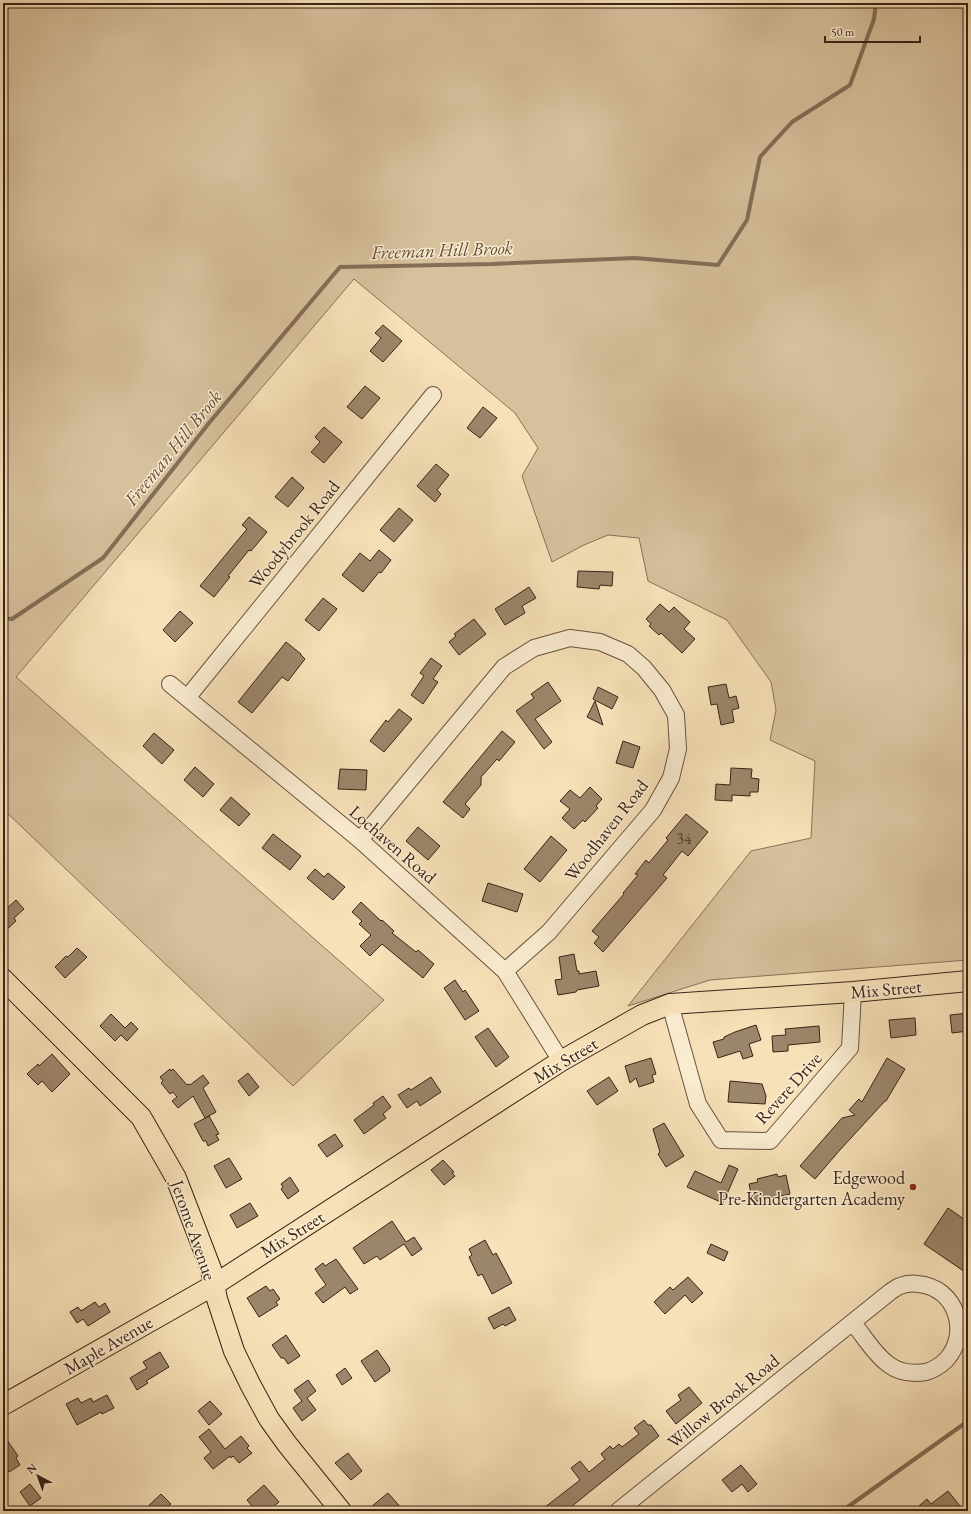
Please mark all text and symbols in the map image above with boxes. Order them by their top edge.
scale bar [825,18,920,44]
text: 50 m [831,24,855,40]
water label: Freeman Hill Brook [370,235,514,265]
water label: Freeman Hill Brook [118,385,228,512]
street label: Woodybrook Road [244,475,345,593]
street label: Woodhaven Road [559,774,653,886]
street label: Lochaven Road [345,800,442,889]
house number: 34 [676,828,692,849]
street label: Mix Street [849,974,923,1004]
street label: Mix Street [528,1032,602,1088]
street label: Revere Drive [750,1047,826,1129]
place label: Edgewood Pre-Kindergarten Academy [718,1166,906,1210]
street label: Jerome Avenue [165,1175,222,1283]
marker: Edgewood Pre-Kindergarten Academy [908,1182,918,1192]
street label: Mix Street [256,1205,329,1263]
street label: Maple Avenue [60,1310,156,1380]
street label: Willow Brook Road [662,1348,784,1453]
north arrow [18,1456,58,1496]
text: N [23,1460,39,1477]

